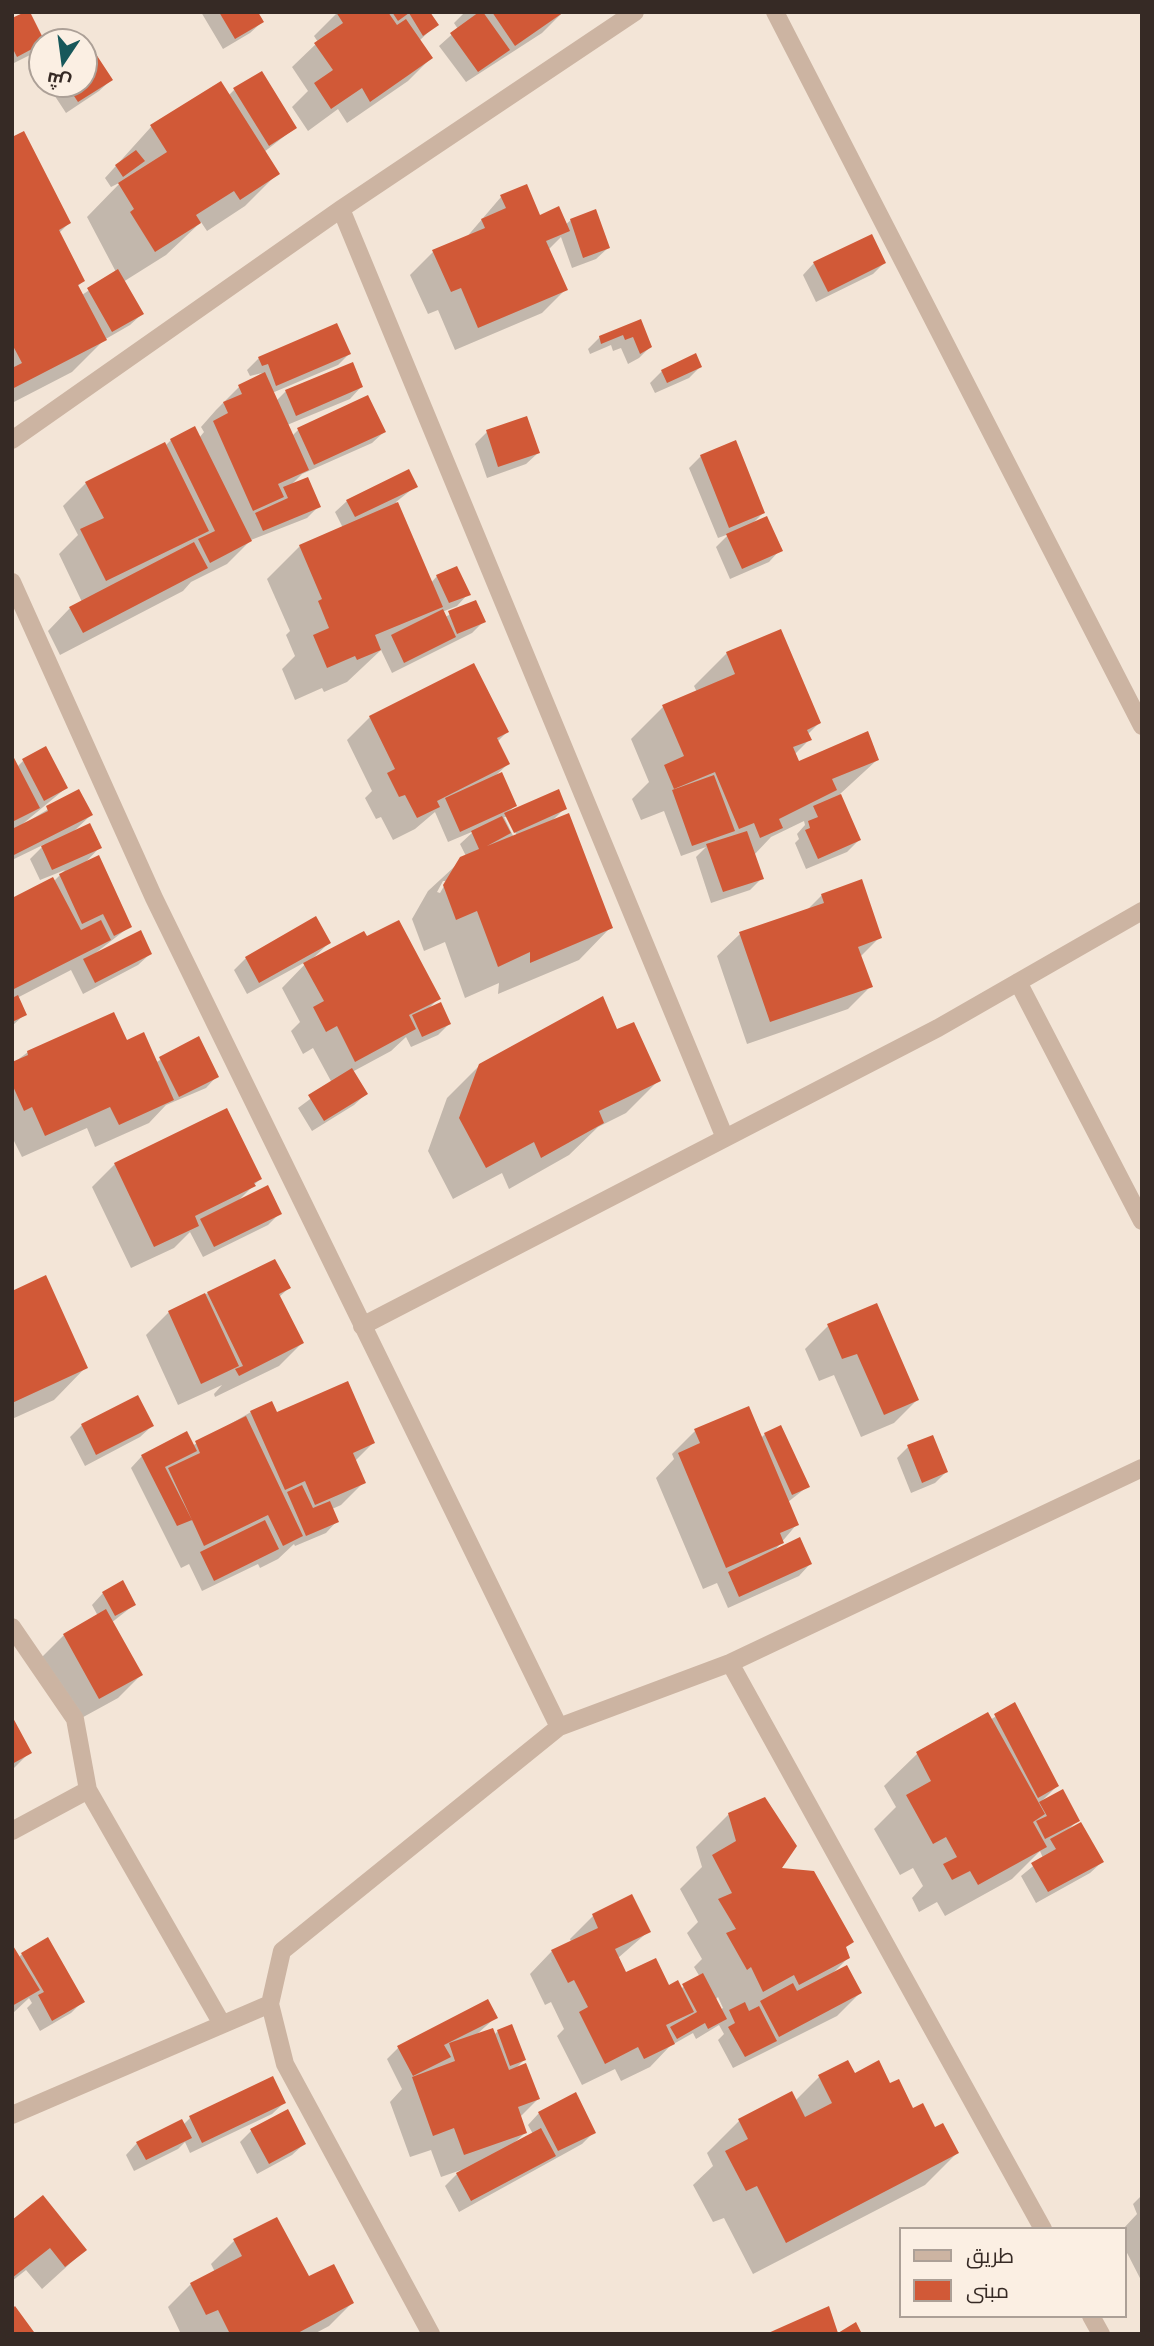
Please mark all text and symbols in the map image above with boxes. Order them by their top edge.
north arrow [28,28,98,98]
text: ش [44,67,73,96]
legend [898,2227,1126,2318]
text: طريق [966,2241,1014,2269]
text: مبنى [966,2276,1009,2304]

